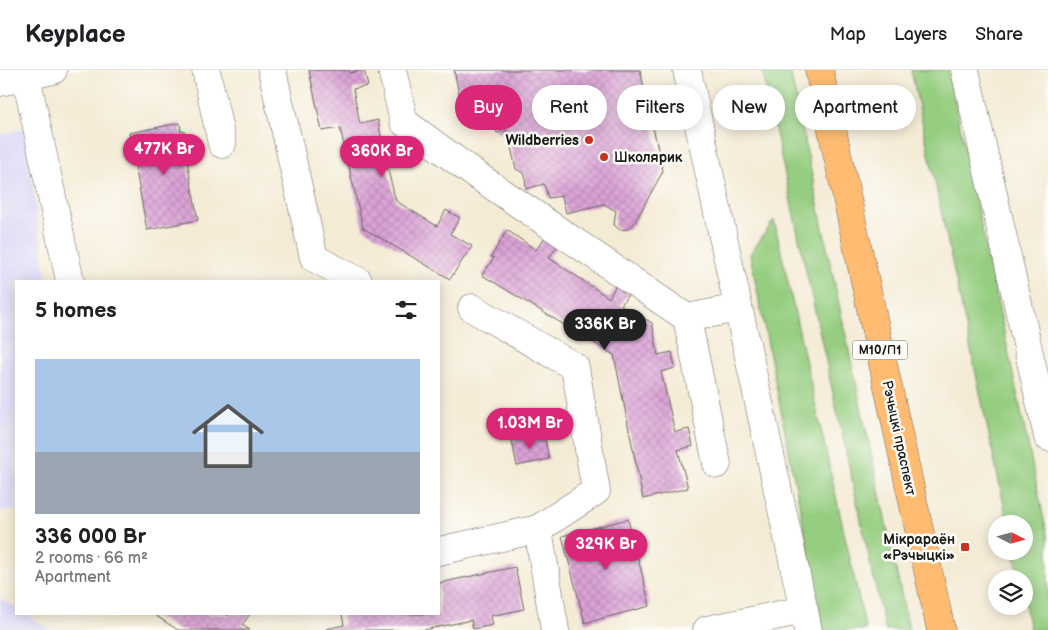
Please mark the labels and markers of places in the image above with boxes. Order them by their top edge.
place label: Wildberries [506,132,579,149]
pin: 477K Br [118,134,210,176]
marker: Wildberries [583,134,595,146]
pin: 360K Br [336,136,428,178]
place label: Школярик [614,149,683,166]
marker: Школярик [598,151,610,163]
pin: 336K Br [559,308,651,351]
pin: 1.03M Br [478,408,582,450]
pin: 329K Br [560,528,652,571]
place label: Мікрараён «Рэчыцкі» [883,531,955,564]
marker: Мікрараён «Рэчыцкі» [959,541,971,553]

